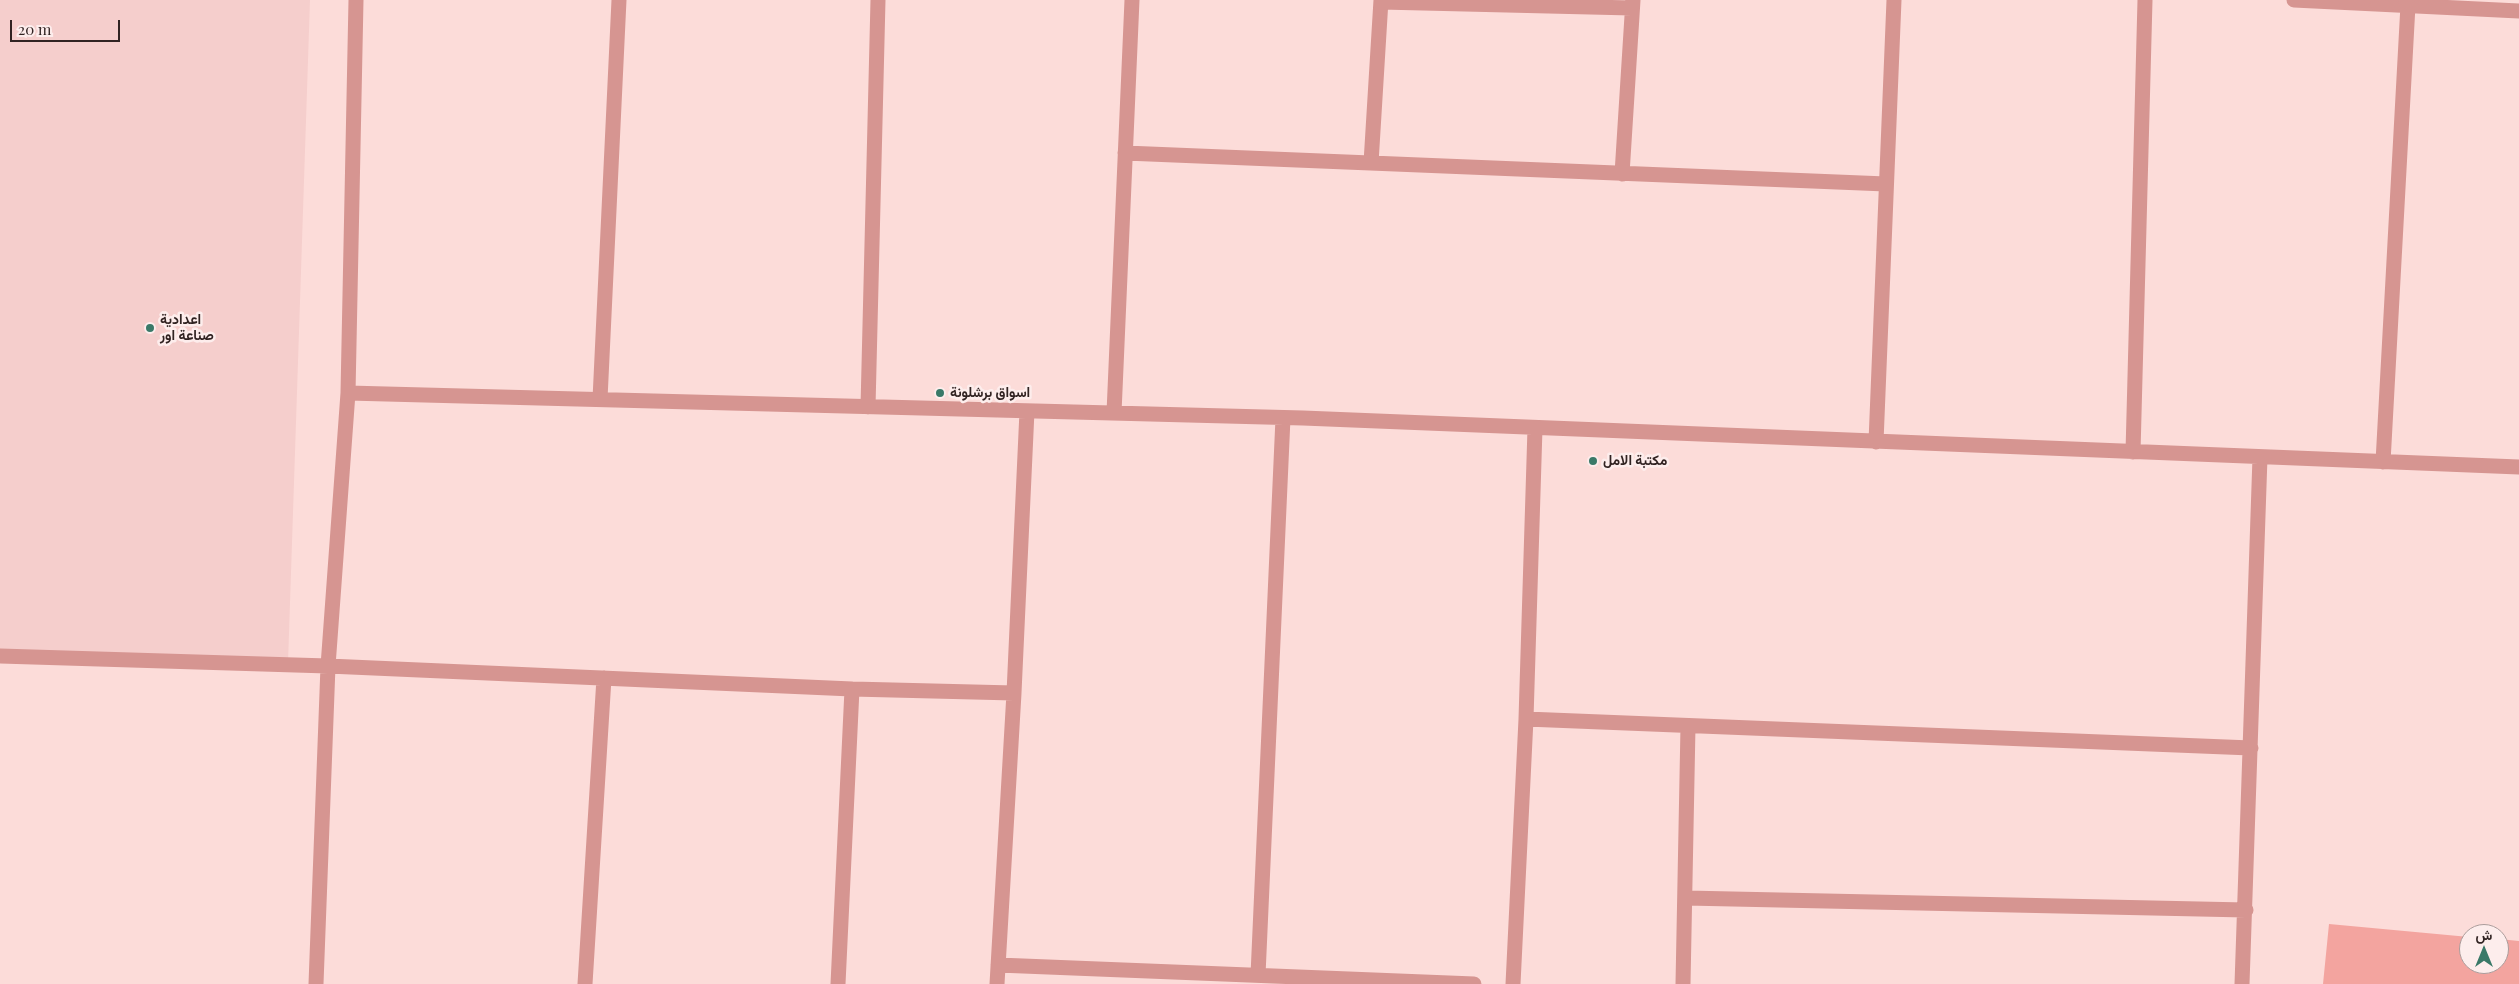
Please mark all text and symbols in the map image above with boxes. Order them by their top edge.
scale bar [12,10,122,42]
text: 20 m [18,19,51,39]
place label: اعدادية صناعة اور [160,312,214,344]
marker: اعدادية صناعة اور [144,322,156,334]
place label: اسواق برشلونة [950,385,1030,401]
marker: اسواق برشلونة [934,387,946,399]
place label: مكتبة الامل [1603,453,1667,469]
marker: مكتبة الامل [1587,455,1599,467]
north arrow [2459,924,2509,974]
text: ش [2476,925,2492,944]

